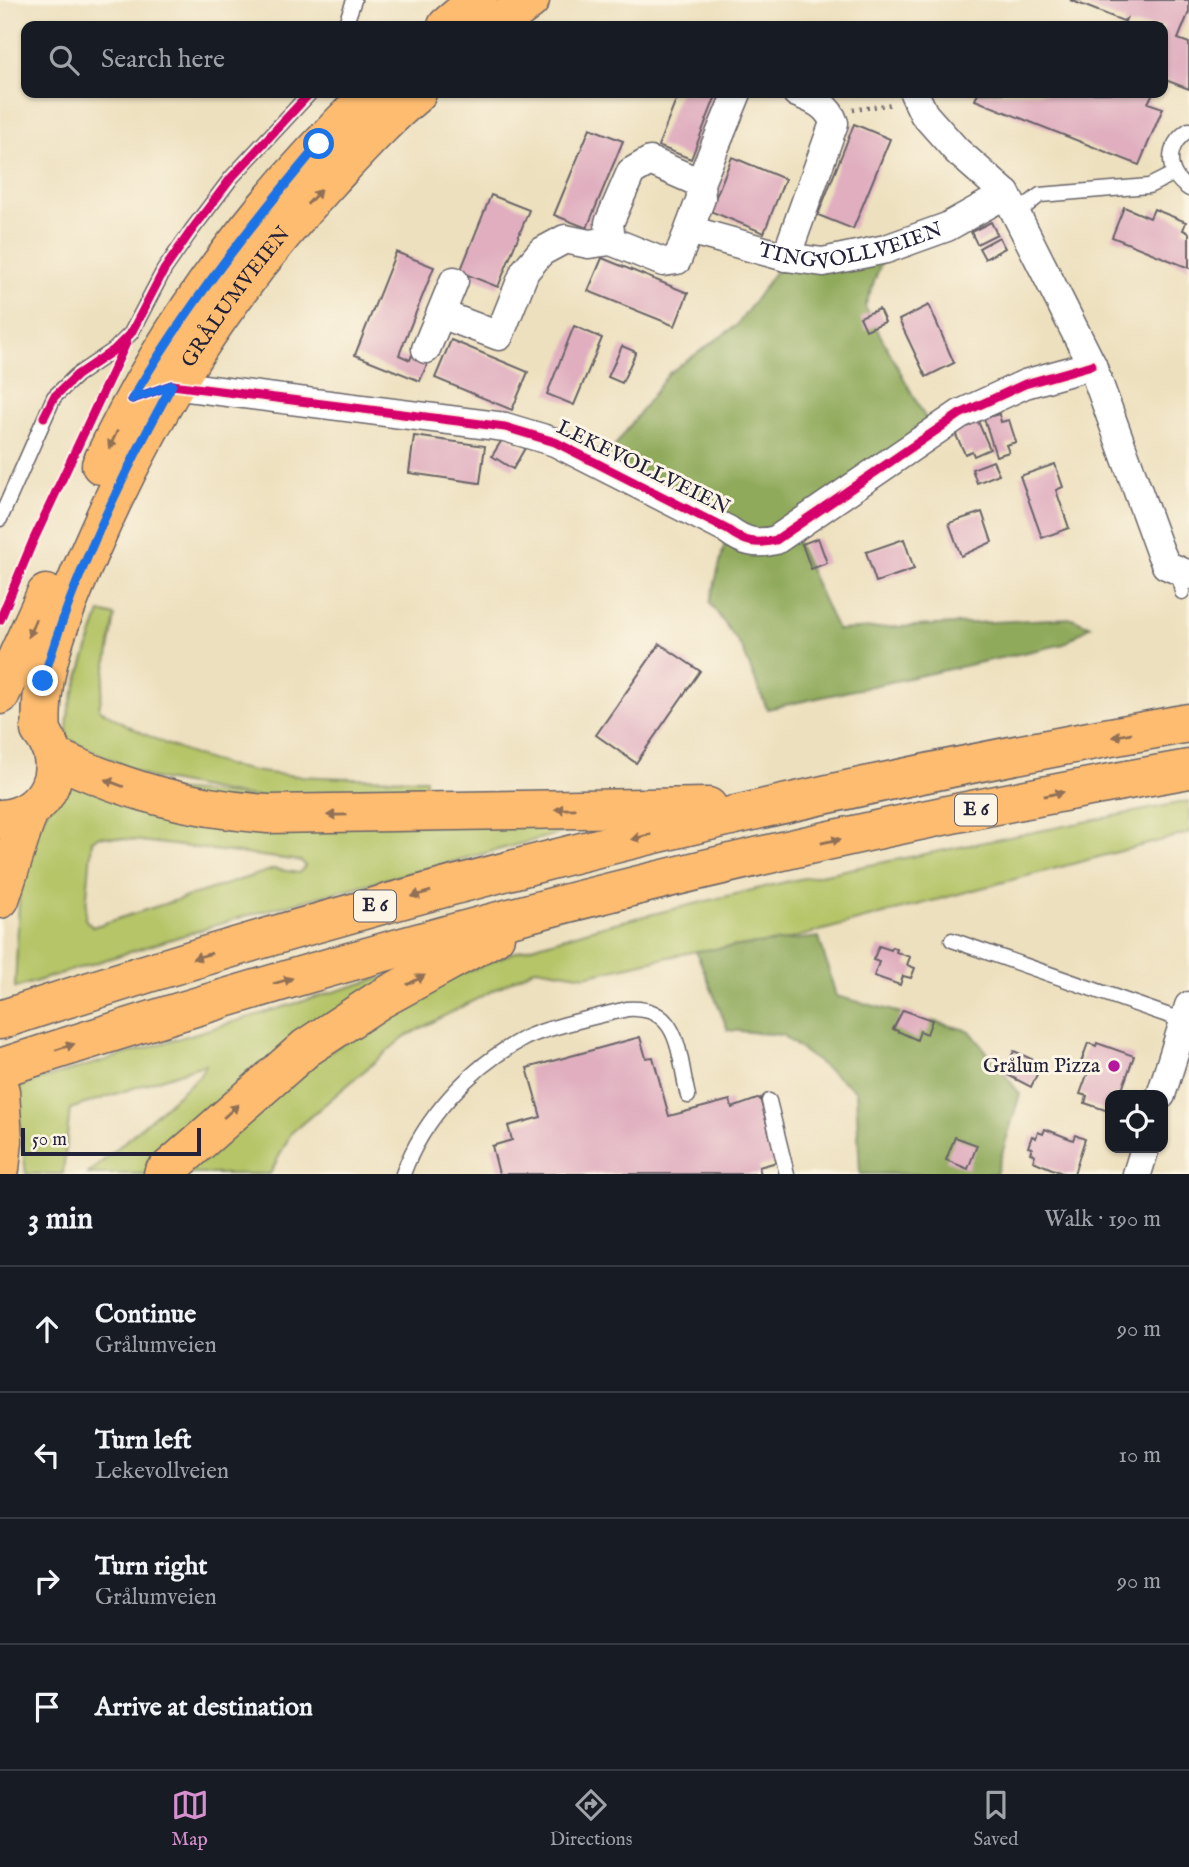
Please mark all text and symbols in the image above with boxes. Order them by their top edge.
search box [21,21,1168,98]
icon: search [45,41,83,79]
text: Search here [101,43,225,76]
route start [303,128,334,159]
one-way arrow [306,189,322,206]
street label: TINGVOLLVEIEN [755,216,946,277]
street label: GRÅLUMVEIEN [175,221,297,373]
street label: LEKEVOLLVEIEN [552,414,734,522]
one-way arrow [107,430,118,450]
one-way arrow [27,618,38,639]
route end [27,665,58,696]
one-way arrow [1111,730,1133,741]
one-way arrow [103,777,124,788]
one-way arrow [1043,789,1065,800]
road number: E 6 [955,794,997,825]
one-way arrow [554,804,576,815]
one-way arrow [326,809,348,820]
one-way arrow [630,832,652,843]
one-way arrow [820,835,842,846]
one-way arrow [410,889,431,899]
road number: E 6 [354,890,396,922]
one-way arrow [192,952,213,962]
one-way arrow [406,974,426,986]
one-way arrow [272,976,293,986]
one-way arrow [55,1042,76,1052]
place label: Grålum Pizza [983,1053,1101,1080]
marker: Grålum Pizza [1106,1058,1122,1074]
map controls [1105,1090,1168,1153]
button: locate [1105,1090,1168,1153]
one-way arrow [222,1103,240,1119]
scale bar [21,1125,201,1157]
text: 50 m [32,1128,67,1152]
text: 3 min [28,1201,93,1239]
text: Walk · 190 m [1044,1205,1161,1234]
text: Continue [95,1298,196,1331]
icon: ahead [28,1310,66,1348]
text: 90 m [1117,1315,1161,1344]
text: Grålumveien [95,1331,217,1360]
text: Turn left [95,1424,192,1457]
icon: left [28,1436,66,1474]
text: 10 m [1118,1441,1161,1470]
text: Lekevollveien [95,1457,229,1486]
text: Turn right [95,1550,208,1583]
icon: right [28,1562,66,1600]
text: 90 m [1117,1567,1161,1596]
text: Grålumveien [95,1583,217,1612]
icon: arrive [28,1688,66,1726]
text: Arrive at destination [95,1691,313,1724]
tab: Map [171,1786,209,1852]
tab: Directions [550,1786,632,1852]
tab: Saved [973,1786,1018,1852]

